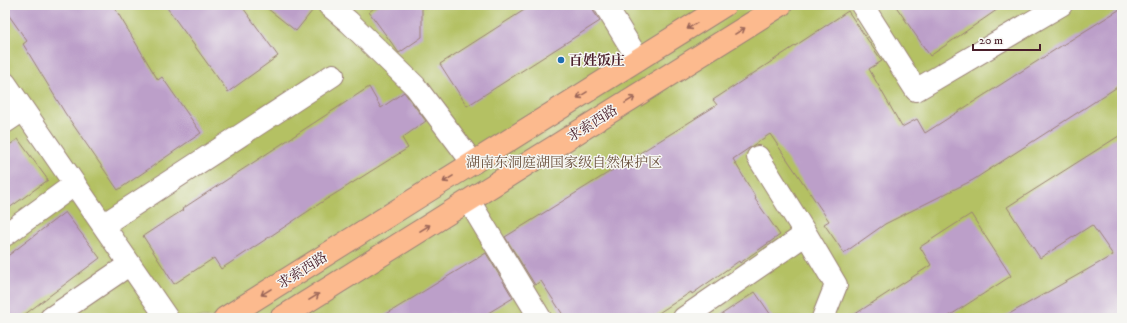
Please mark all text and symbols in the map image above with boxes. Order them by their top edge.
one-way arrow [686,22,698,30]
scale bar [973,26,1040,52]
one-way arrow [734,27,745,35]
text: 20 m [979,33,1003,48]
place label: 百姓饭庄 [569,52,625,70]
marker: 百姓饭庄 [556,55,566,65]
one-way arrow [576,91,588,99]
one-way arrow [624,96,635,104]
street label: 求索西路 [564,101,621,146]
park label: 湖南东洞庭湖国家级自然保护区 [466,154,662,172]
one-way arrow [442,175,454,183]
one-way arrow [419,224,430,233]
street label: 求索西路 [274,248,331,293]
one-way arrow [261,288,272,296]
one-way arrow [308,293,320,301]

